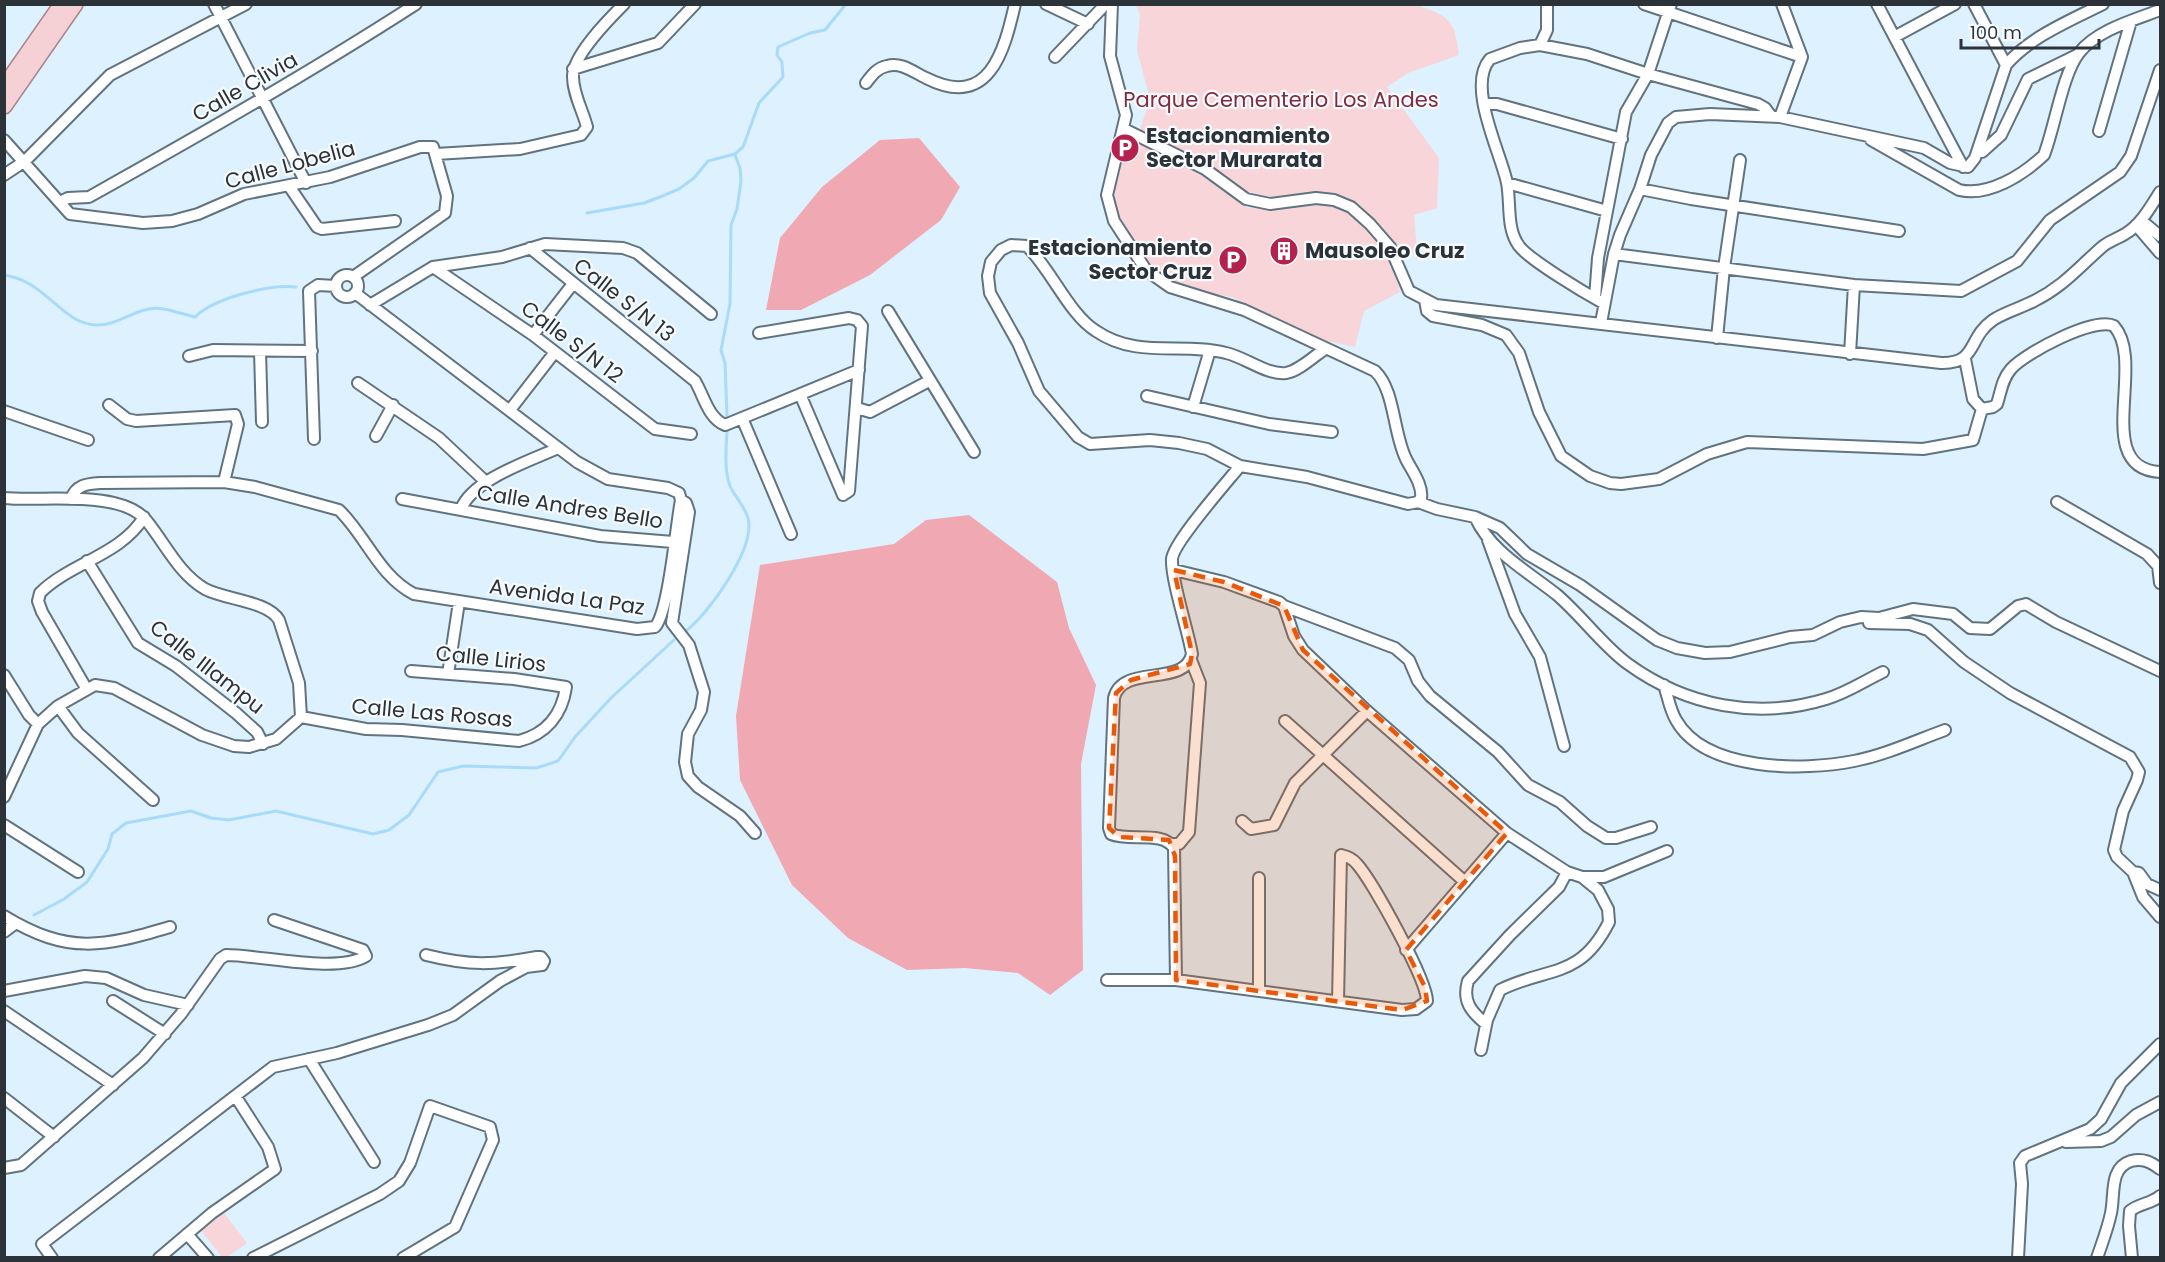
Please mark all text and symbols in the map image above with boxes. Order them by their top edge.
scale bar [1961,12,2099,50]
text: 100 m [1970,20,2022,45]
street label: Calle Clivia [187,45,303,128]
park label: Parque Cementerio Los Andes [1123,85,1439,114]
place label: Estacionamiento Sector Murarata [1146,121,1330,174]
parking icon: Estacionamiento Sector Murarata [1109,132,1141,164]
street label: Calle Lobelia [222,133,358,196]
place label: Estacionamiento Sector Cruz [1028,233,1212,286]
building icon: Mausoleo Cruz [1268,235,1300,267]
place label: Mausoleo Cruz [1305,236,1464,265]
parking icon: Estacionamiento Sector Cruz [1217,244,1249,276]
street label: Calle S/N 13 [568,251,681,348]
street label: Calle S/N 12 [515,294,629,390]
street label: Calle Andres Bello [475,477,665,536]
street label: Avenida La Paz [488,571,647,622]
street label: Calle Illampu [144,613,271,721]
street label: Calle Lirios [434,638,548,679]
street label: Calle Las Rosas [350,691,514,734]

